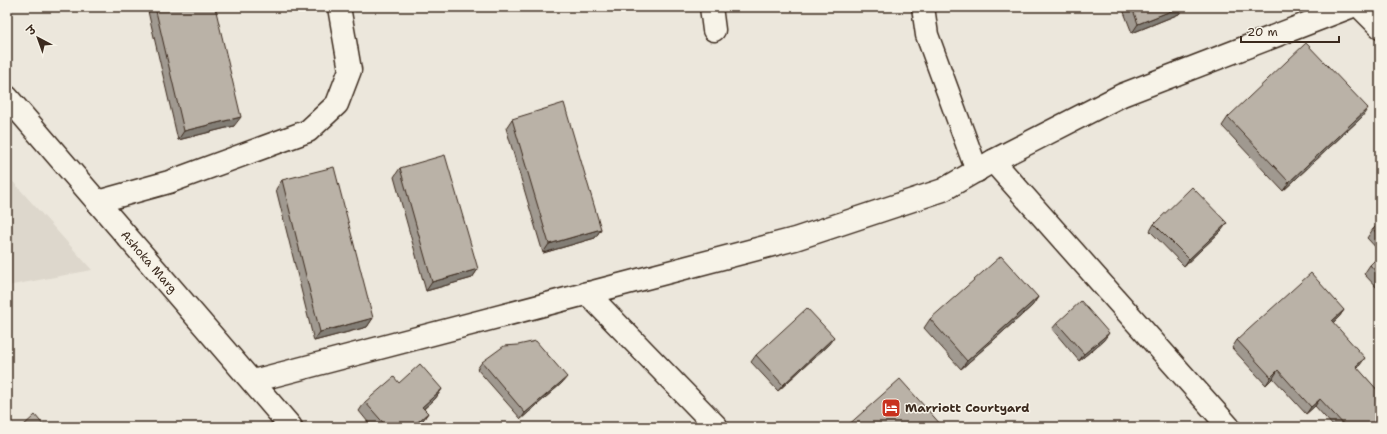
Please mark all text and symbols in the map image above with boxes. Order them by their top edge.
north arrow [18,18,58,58]
scale bar [1241,18,1339,44]
text: उ [23,22,41,40]
text: 20 m [1247,24,1278,40]
street label: Ashoka Marg [117,227,181,297]
hotel icon: Marriott Courtyard [880,397,902,419]
place label: Marriott Courtyard [905,400,1030,416]

